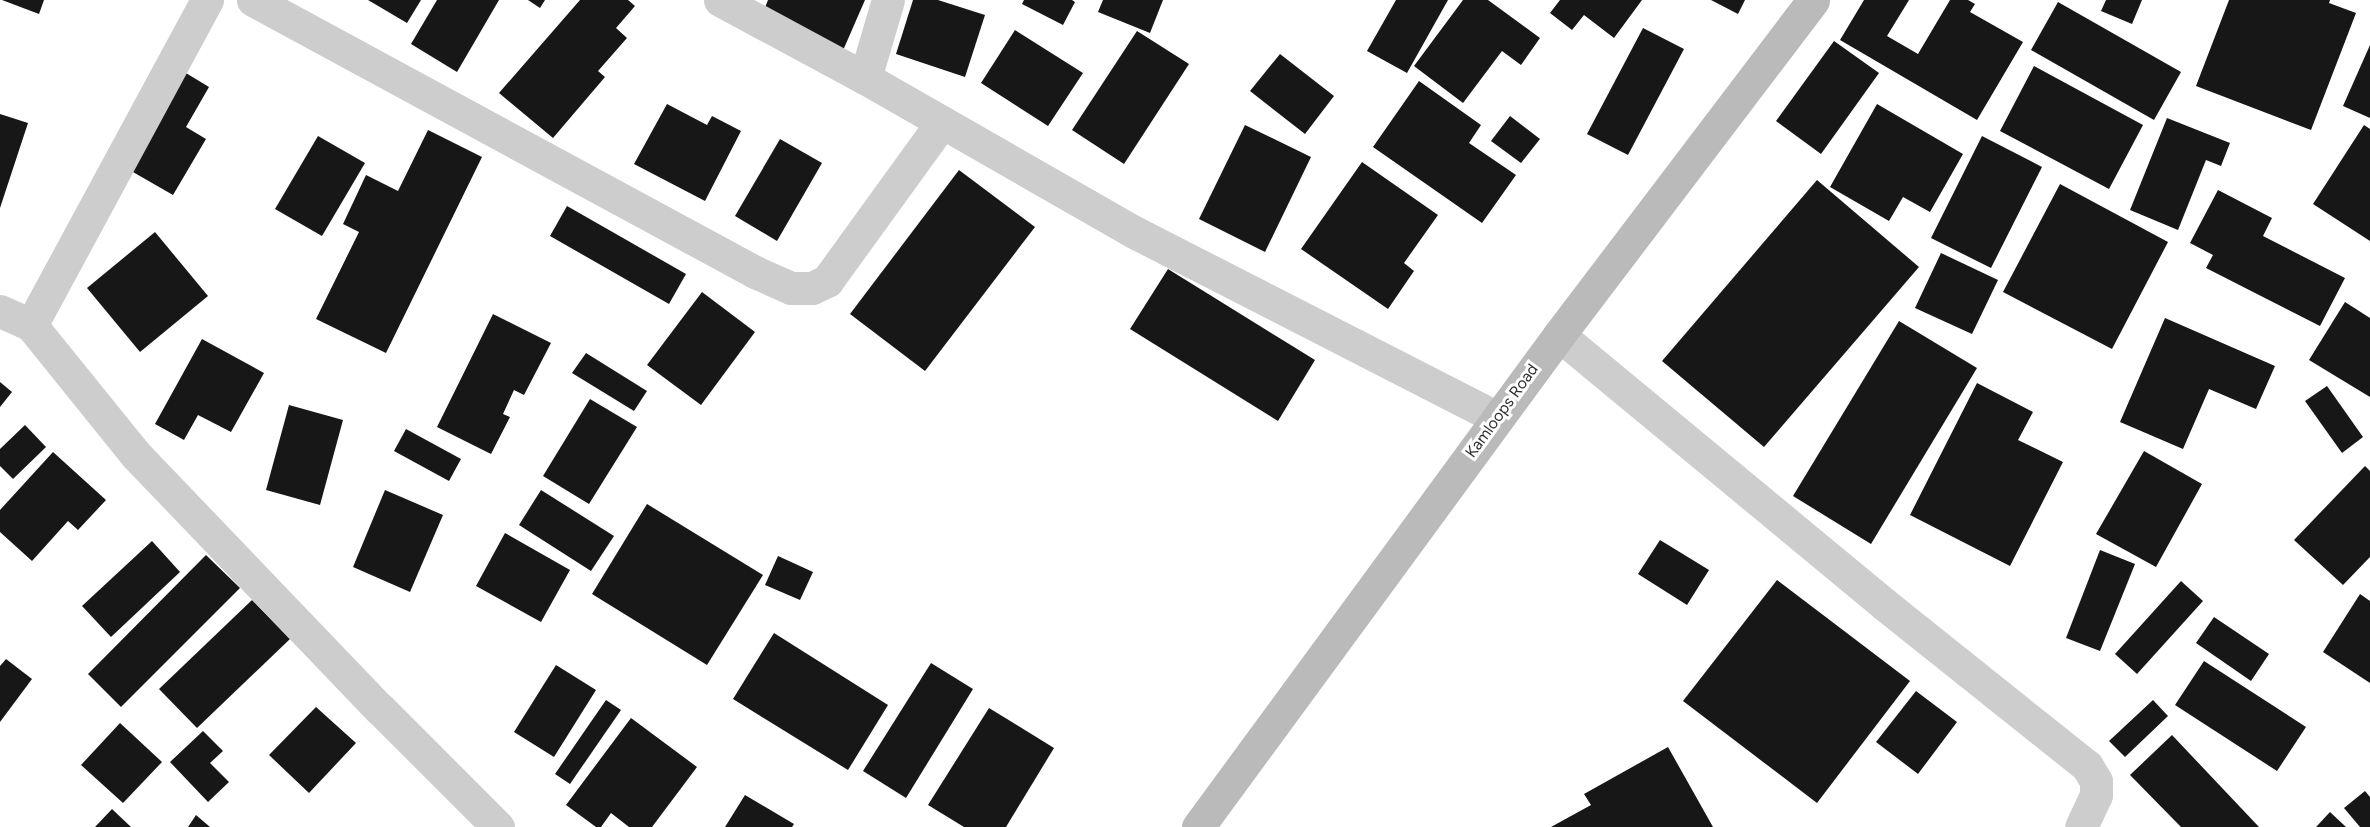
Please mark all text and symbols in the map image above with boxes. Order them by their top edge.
street label: Kamloops Road [1462,360,1542,462]

